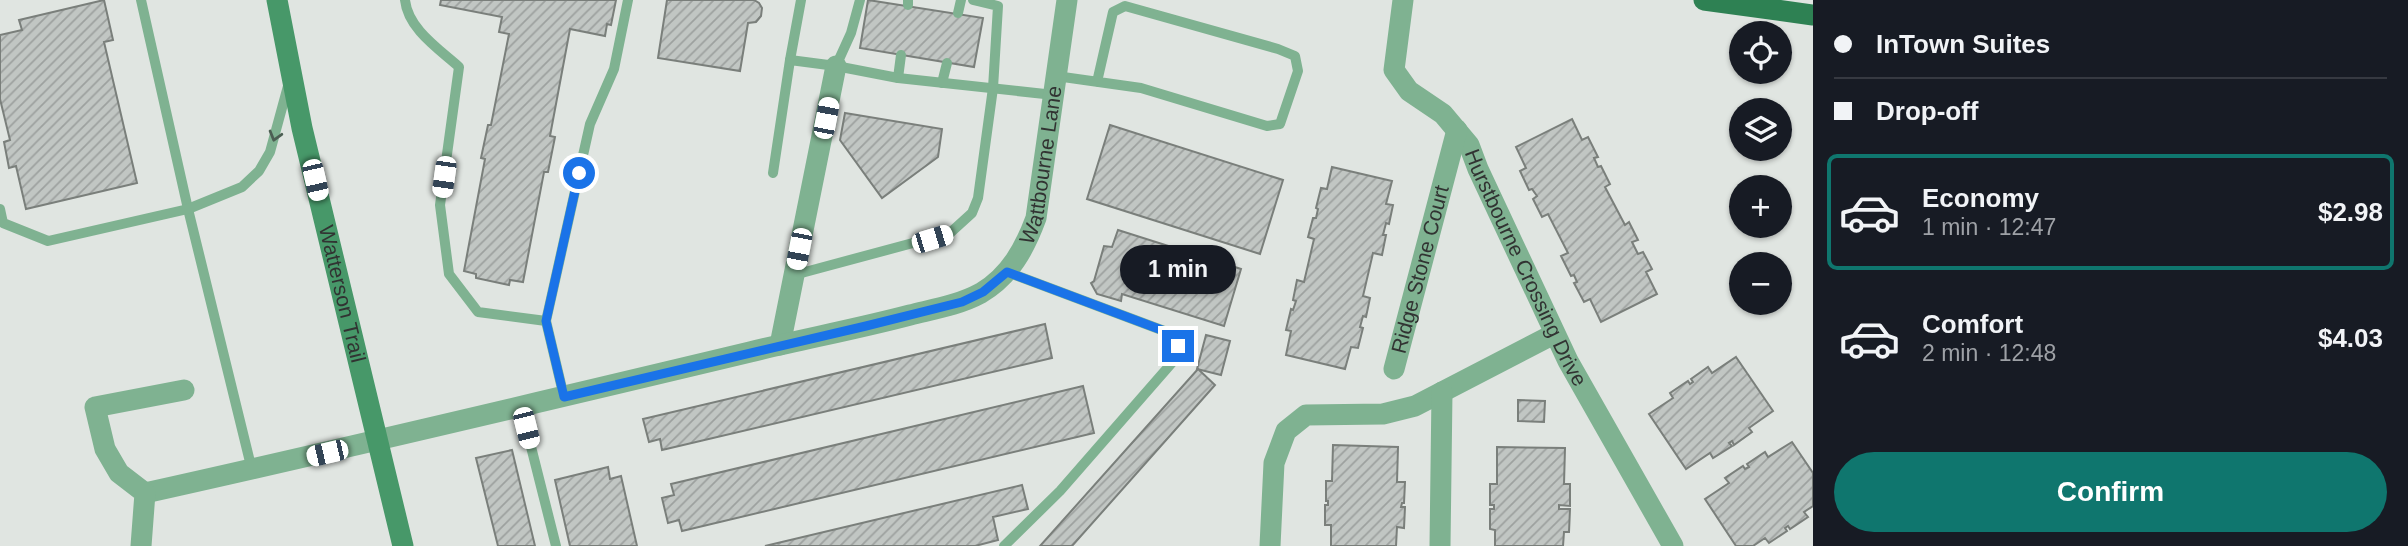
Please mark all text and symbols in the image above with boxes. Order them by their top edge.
map controls [1729,21,1792,315]
button: locate [1729,21,1792,84]
text: InTown Suites [1876,29,2050,59]
street label: Wattbourne Lane [1015,84,1066,248]
car [812,95,841,141]
text: Drop-off [1876,96,1979,126]
button: layers [1729,98,1792,161]
one-way arrow [268,129,283,141]
street label: Hurstbourne Crossing Drive [1461,146,1592,390]
car [431,155,458,199]
car [301,157,330,203]
route start [563,157,595,189]
button: + [1729,175,1792,238]
icon: car [1838,181,1901,244]
street label: Ridge Stone Court [1387,183,1453,356]
text: Economy [1922,183,2039,213]
text: $2.98 [2318,197,2383,227]
text: 1 min · 12:47 [1922,214,2056,240]
street label: Watterson Trail [315,223,370,365]
car [909,223,956,255]
car [785,226,814,272]
callout: 1 min [1120,244,1236,294]
button: − [1729,252,1792,315]
text: 1 min [1148,256,1208,282]
icon: car [1838,307,1901,370]
text: Comfort [1922,309,2023,339]
text: $4.03 [2318,323,2383,353]
route end [1162,330,1194,362]
text: 2 min · 12:48 [1922,340,2056,366]
car [511,405,542,451]
car [305,438,350,468]
button: Confirm [1834,452,2387,532]

